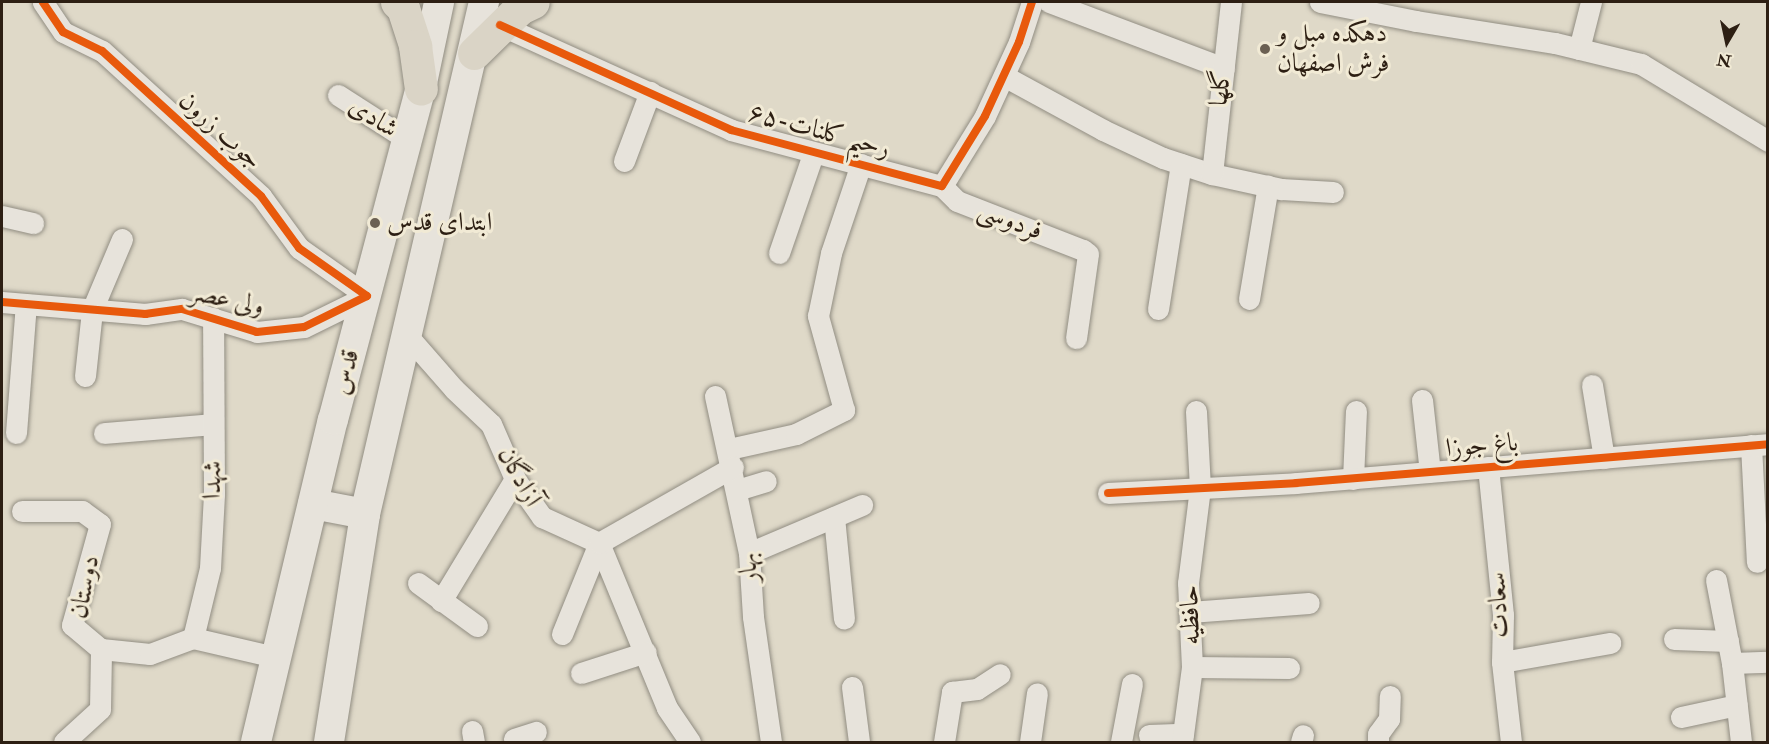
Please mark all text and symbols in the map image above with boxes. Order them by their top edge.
north arrow [1697,12,1757,72]
place label: دهکده مبل و فرش اصفهان [1277,18,1389,80]
marker: دهکده مبل و فرش اصفهان [1258,42,1272,56]
text: N [1716,49,1733,71]
street label: گلها [1204,68,1238,108]
street label: جوب زرون [172,85,268,177]
street label: شادی [343,91,403,145]
street label: ۶۵-رحیم کلنات [745,97,893,165]
street label: فردوسی [973,195,1047,247]
place label: ابتدای قدس [387,207,492,239]
marker: ابتدای قدس [368,216,382,230]
street label: ولی عصر [187,277,267,323]
street label: قدس [325,346,367,398]
street label: باغ جوزا [1445,427,1519,465]
street label: آزادگان [490,442,548,512]
street label: شهدا [197,460,229,500]
street label: بهار [732,551,766,585]
street label: دوستان [63,552,107,622]
street label: سعادت [1482,571,1516,639]
street label: حافظیه [1174,585,1208,645]

